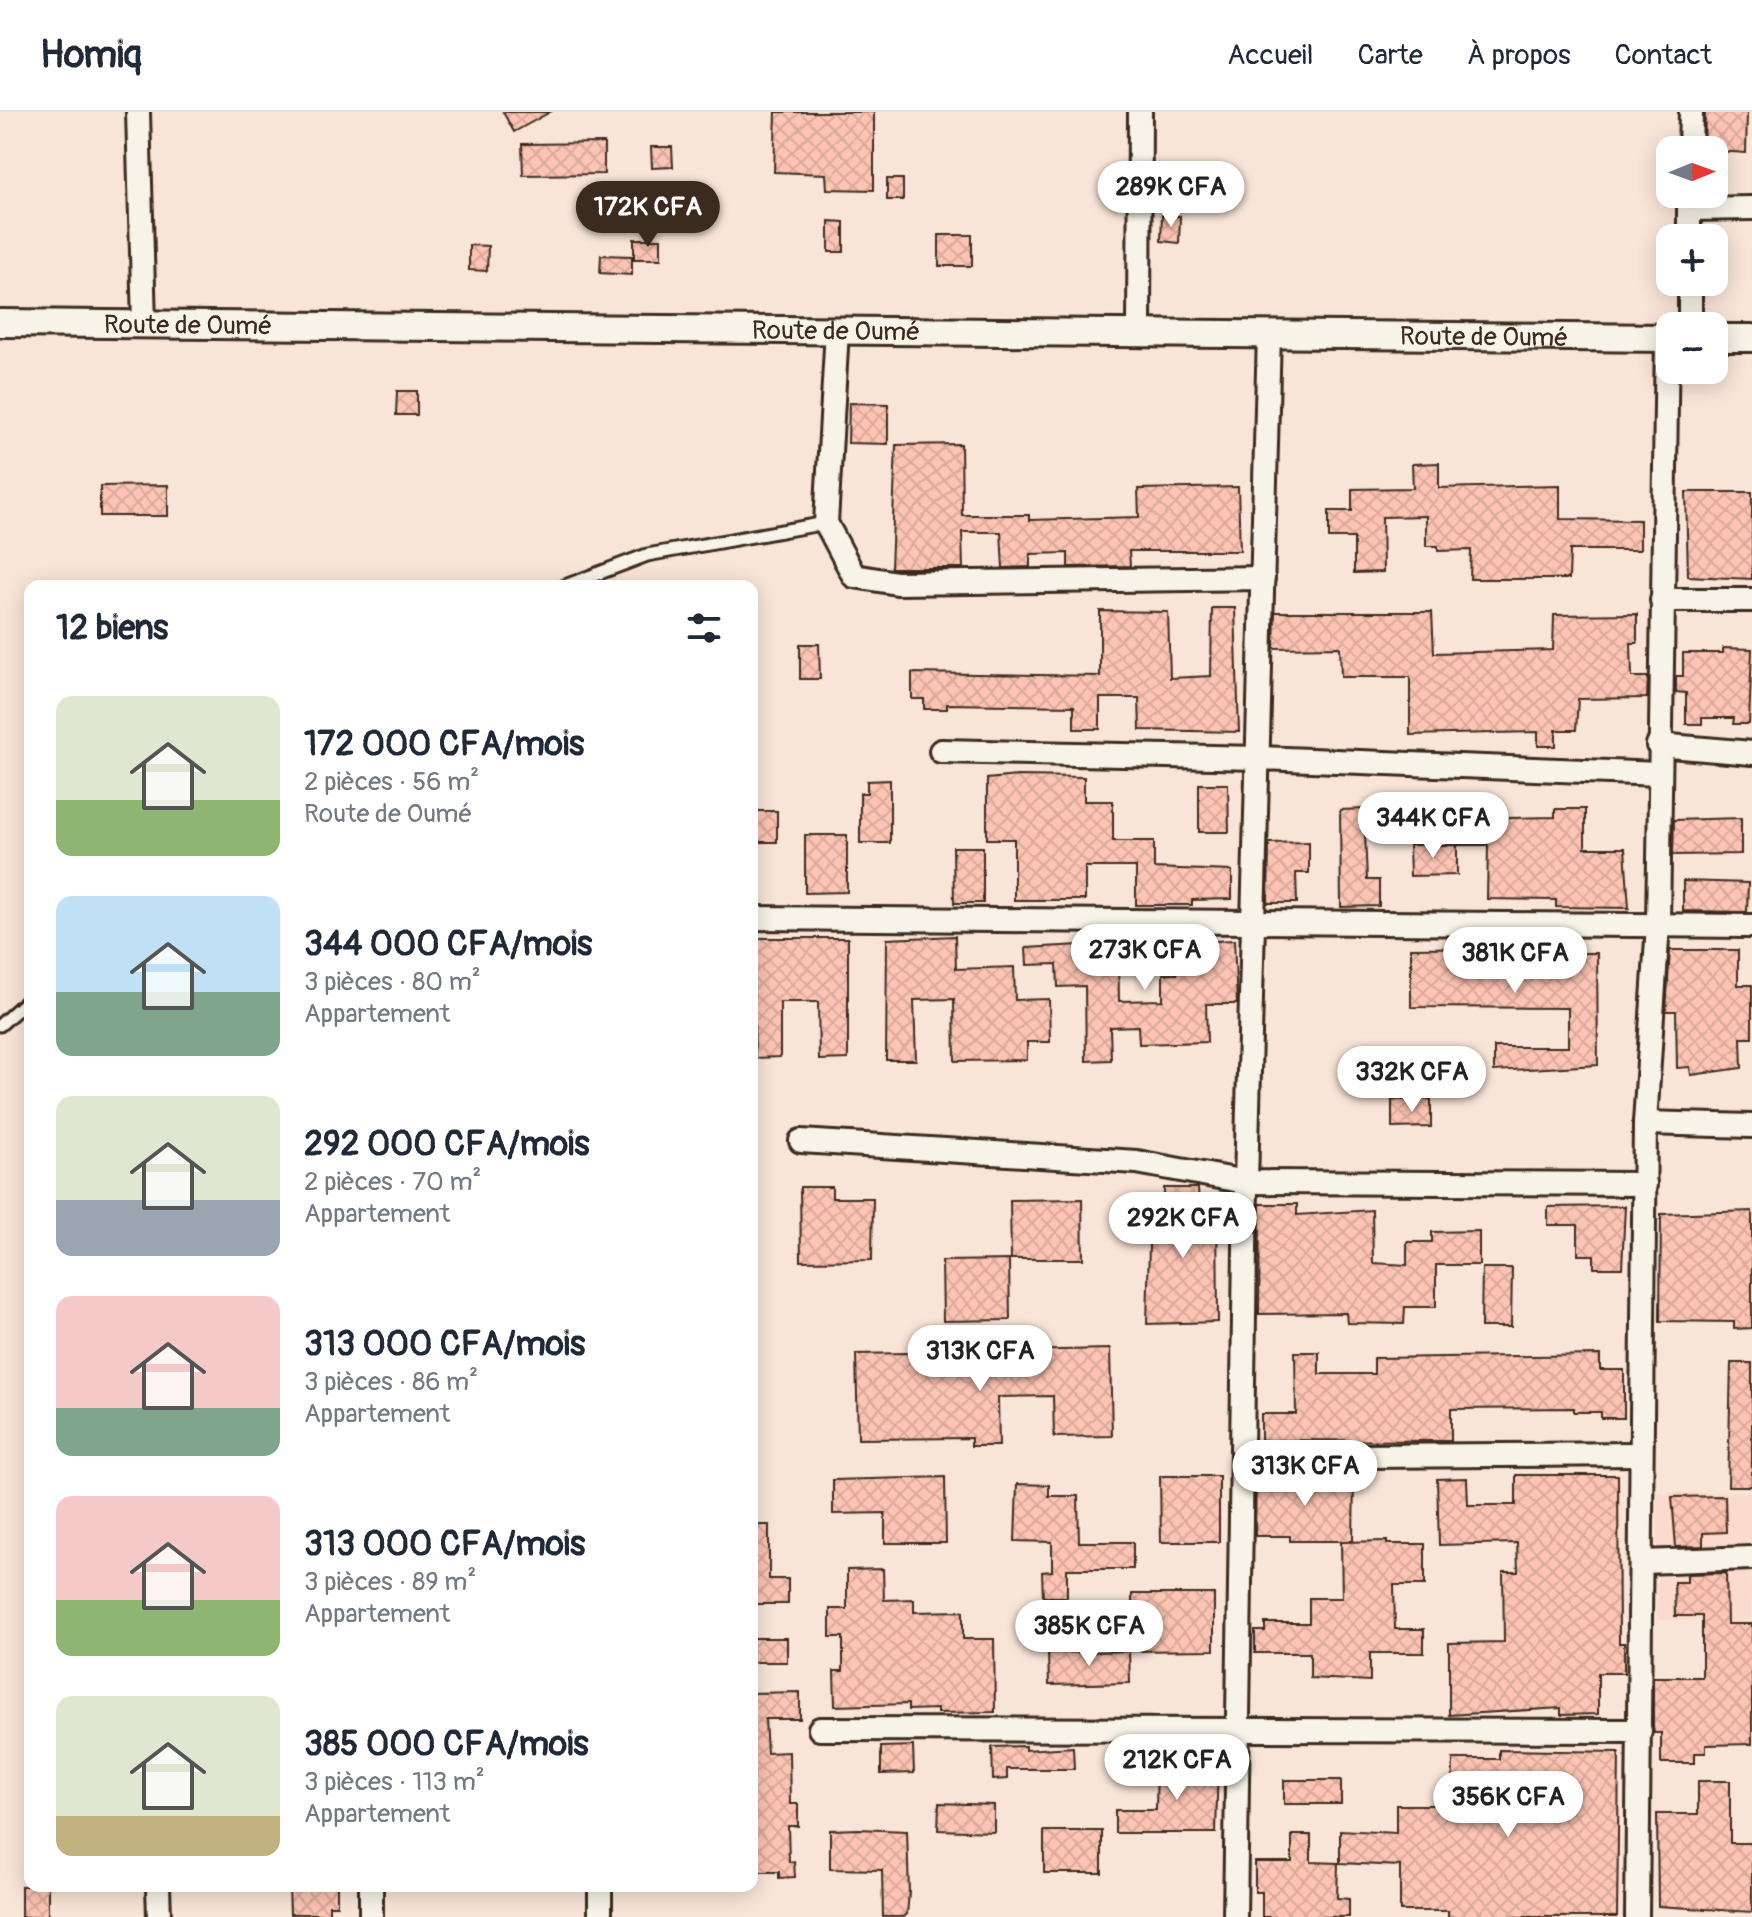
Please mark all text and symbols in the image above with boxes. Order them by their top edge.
text: Homiq [40,31,142,79]
text: Accueil [1227,38,1314,73]
text: Carte [1358,38,1423,73]
text: À propos [1467,38,1571,73]
text: Contact [1615,38,1712,73]
north arrow [1656,136,1728,208]
map controls [1656,136,1728,384]
pin: 289K CFA [1088,161,1254,229]
text: 289K CFA [1116,171,1226,203]
pin: 172K CFA [565,181,731,249]
text: 172K CFA [594,191,702,223]
button: + [1656,224,1728,296]
street label: Route de Oumé [104,309,272,342]
button: − [1656,312,1728,384]
street label: Route de Oumé [752,315,920,348]
street label: Route de Oumé [1400,321,1568,354]
icon: filters [682,606,726,650]
text: 12 biens [56,607,168,650]
text: 172 000 CFA/mois [304,723,584,766]
icon: home [120,728,216,824]
text: 2 pièces · 56 m² [304,766,479,798]
pin: 344K CFA [1350,792,1516,860]
text: Route de Oumé [304,798,472,830]
text: 344K CFA [1376,802,1490,834]
text: 344 000 CFA/mois [304,923,592,966]
pin: 273K CFA [1062,924,1228,992]
pin: 381K CFA [1432,927,1598,995]
icon: home [120,928,216,1024]
text: 273K CFA [1089,934,1201,966]
text: 381K CFA [1461,937,1569,969]
text: 3 pièces · 80 m² [304,966,481,998]
text: Appartement [304,998,450,1030]
pin: 332K CFA [1329,1046,1495,1114]
text: 332K CFA [1355,1056,1469,1088]
text: 292 000 CFA/mois [304,1123,589,1166]
icon: home [120,1128,216,1224]
text: 2 pièces · 70 m² [304,1166,481,1198]
pin: 292K CFA [1100,1192,1266,1260]
text: Appartement [304,1198,450,1230]
text: 292K CFA [1127,1202,1239,1234]
text: 313 000 CFA/mois [304,1323,585,1366]
pin: 313K CFA [897,1325,1063,1393]
icon: home [120,1328,216,1424]
text: 313K CFA [925,1335,1035,1367]
text: 3 pièces · 86 m² [304,1366,478,1398]
text: Appartement [304,1398,450,1430]
pin: 313K CFA [1222,1440,1388,1508]
text: 313K CFA [1250,1450,1360,1482]
text: 313 000 CFA/mois [304,1523,585,1566]
icon: home [120,1528,216,1624]
text: 3 pièces · 89 m² [304,1566,476,1598]
text: Appartement [304,1598,450,1630]
pin: 385K CFA [1006,1600,1172,1668]
text: 385K CFA [1033,1610,1145,1642]
text: 385 000 CFA/mois [304,1723,588,1766]
icon: home [120,1728,216,1824]
pin: 212K CFA [1094,1734,1260,1802]
text: 212K CFA [1122,1744,1232,1776]
text: 3 pièces · 113 m² [304,1766,485,1798]
pin: 356K CFA [1425,1771,1591,1839]
text: 356K CFA [1451,1781,1565,1813]
text: Appartement [304,1798,450,1830]

